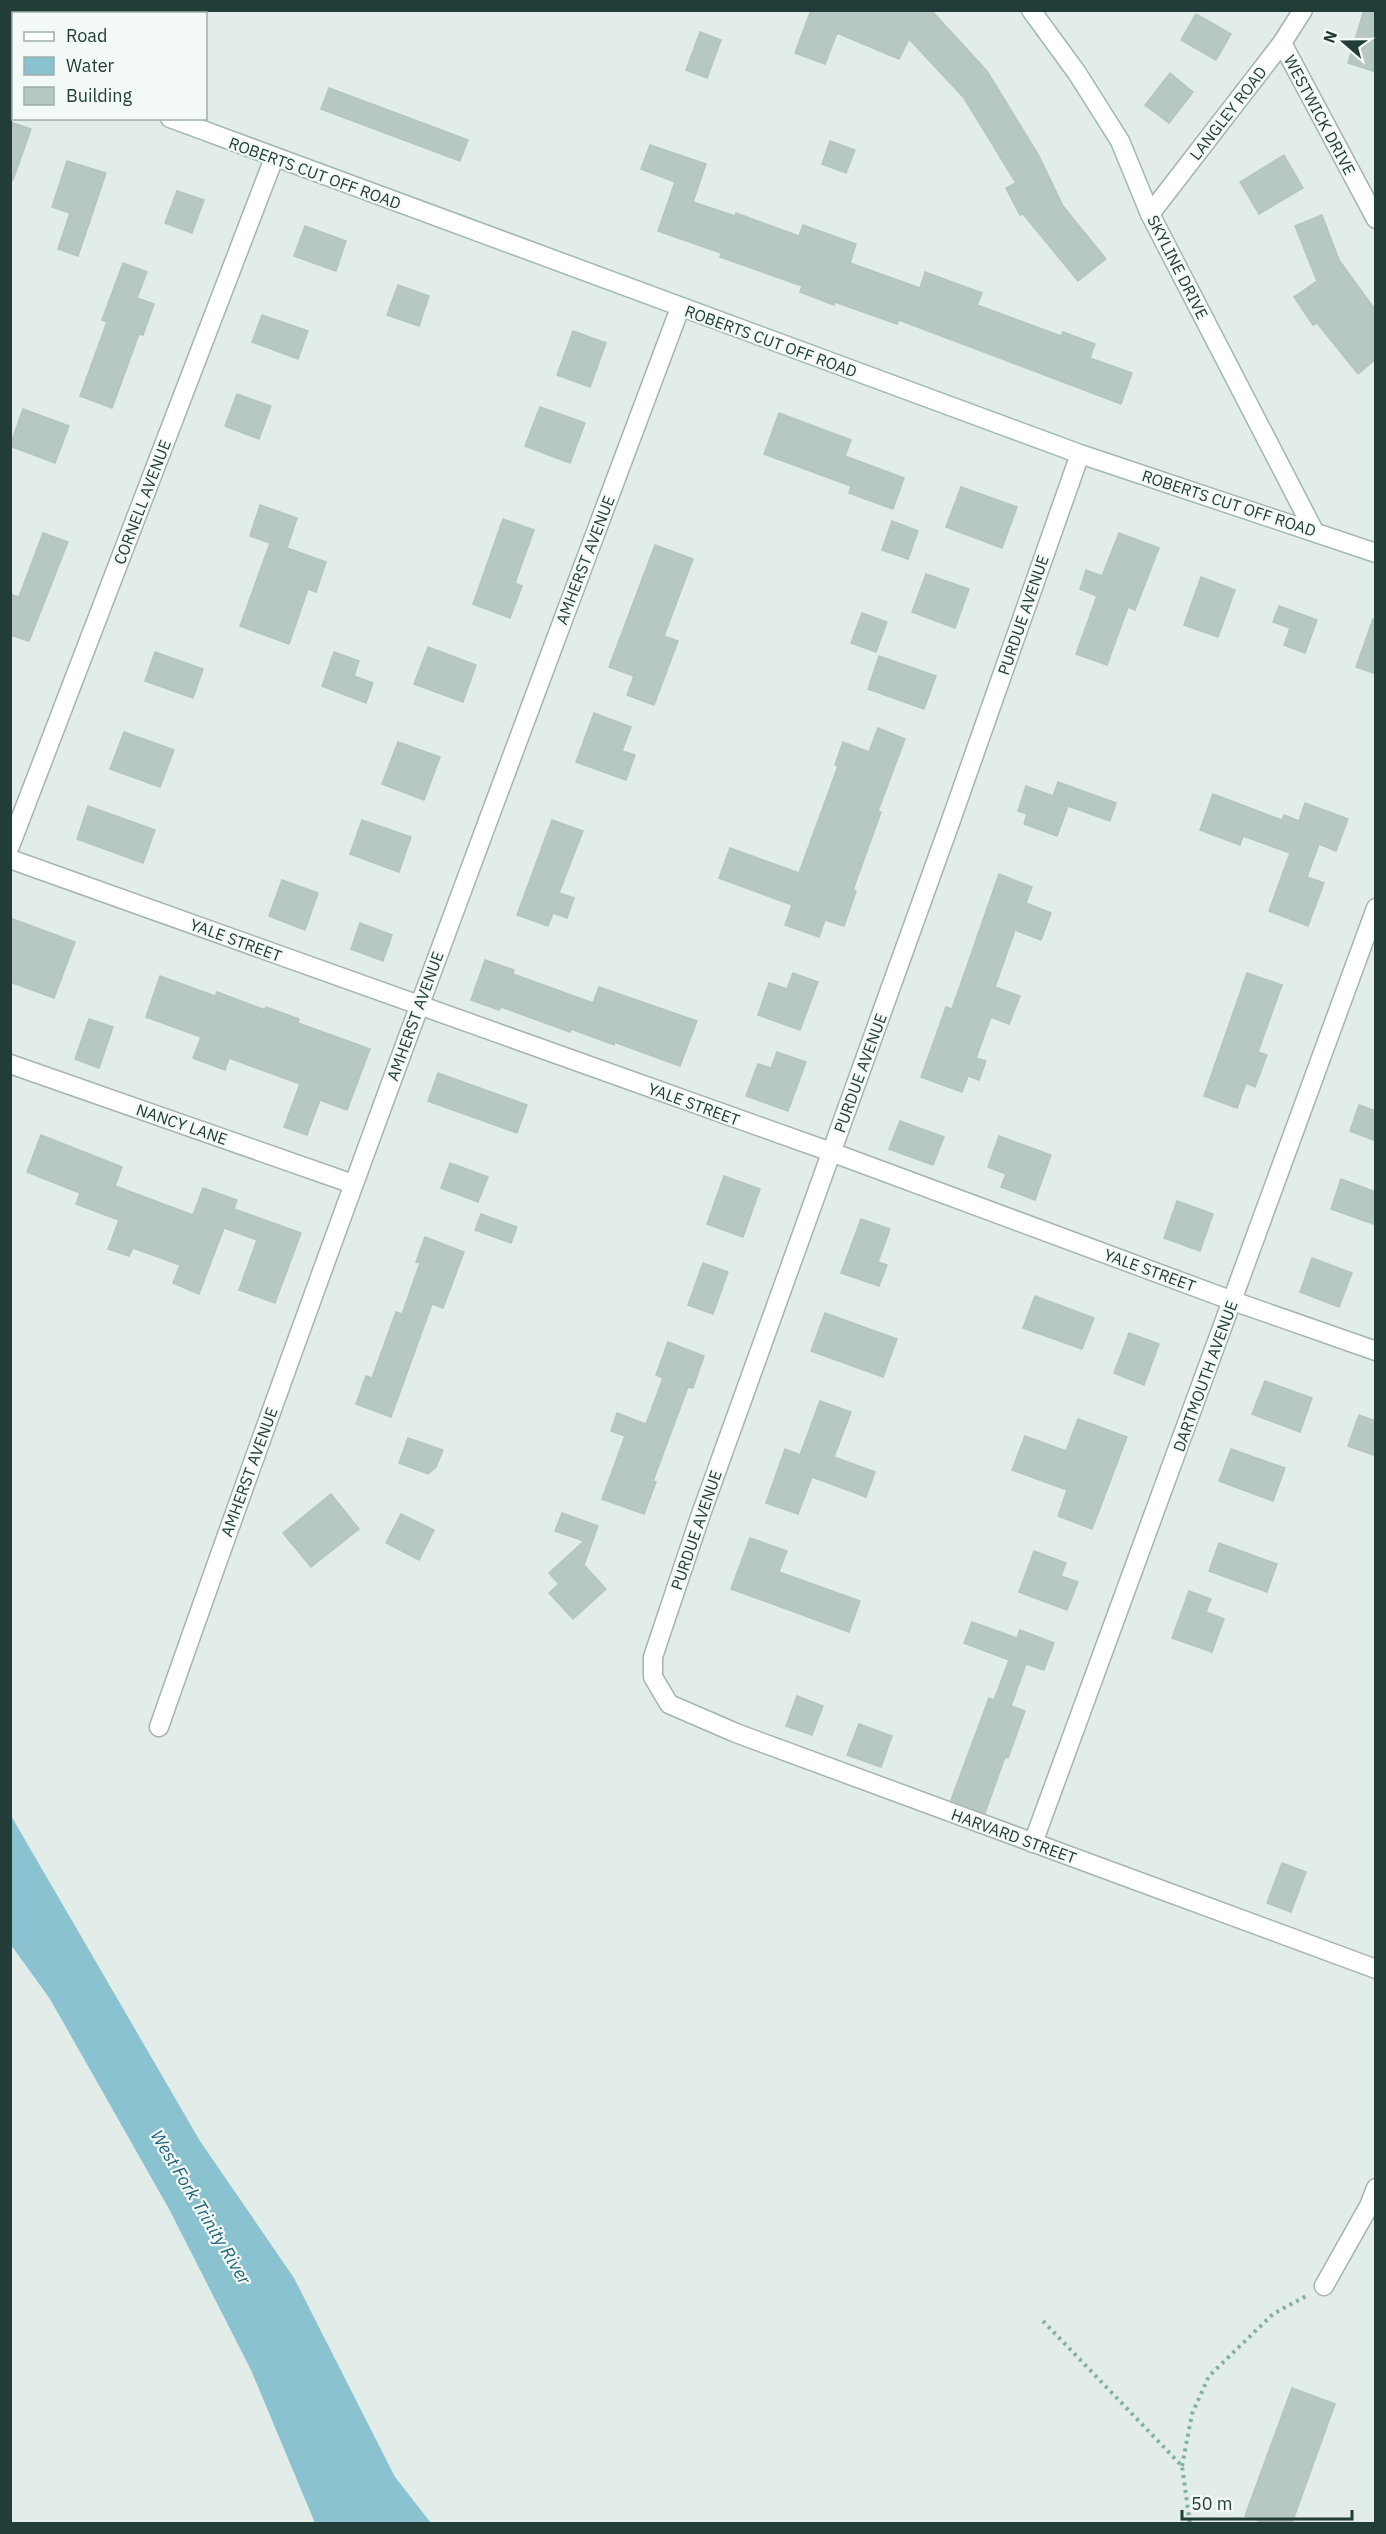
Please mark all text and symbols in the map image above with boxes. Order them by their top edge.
legend [12,12,207,120]
north arrow [1314,12,1374,72]
text: Road [66,24,107,47]
text: N [1319,28,1341,46]
street label: WESTWICK DRIVE [1280,52,1360,178]
text: Water [66,54,115,77]
street label: LANGLEY ROAD [1185,62,1271,164]
text: Building [66,84,133,107]
street label: ROBERTS CUT OFF ROAD [226,132,404,214]
street label: SKYLINE DRIVE [1143,212,1213,322]
street label: ROBERTS CUT OFF ROAD [682,300,860,382]
street label: CORNELL AVENUE [109,437,175,567]
street label: ROBERTS CUT OFF ROAD [1139,465,1319,541]
street label: AMHERST AVENUE [551,493,619,627]
street label: PURDUE AVENUE [993,552,1053,678]
street label: YALE STREET [187,914,285,966]
street label: AMHERST AVENUE [382,949,448,1083]
street label: PURDUE AVENUE [829,1011,891,1135]
street label: YALE STREET [645,1078,743,1130]
street label: NANCY LANE [134,1099,230,1149]
street label: YALE STREET [1101,1244,1199,1296]
street label: DARTMOUTH AVENUE [1168,1298,1242,1454]
street label: AMHERST AVENUE [216,1405,282,1539]
street label: PURDUE AVENUE [666,1467,726,1593]
street label: HARVARD STREET [949,1804,1079,1868]
water label: West Fork Trinity River [146,2125,257,2289]
scale bar [1182,2483,1352,2521]
text: 50 m [1191,2492,1233,2515]

